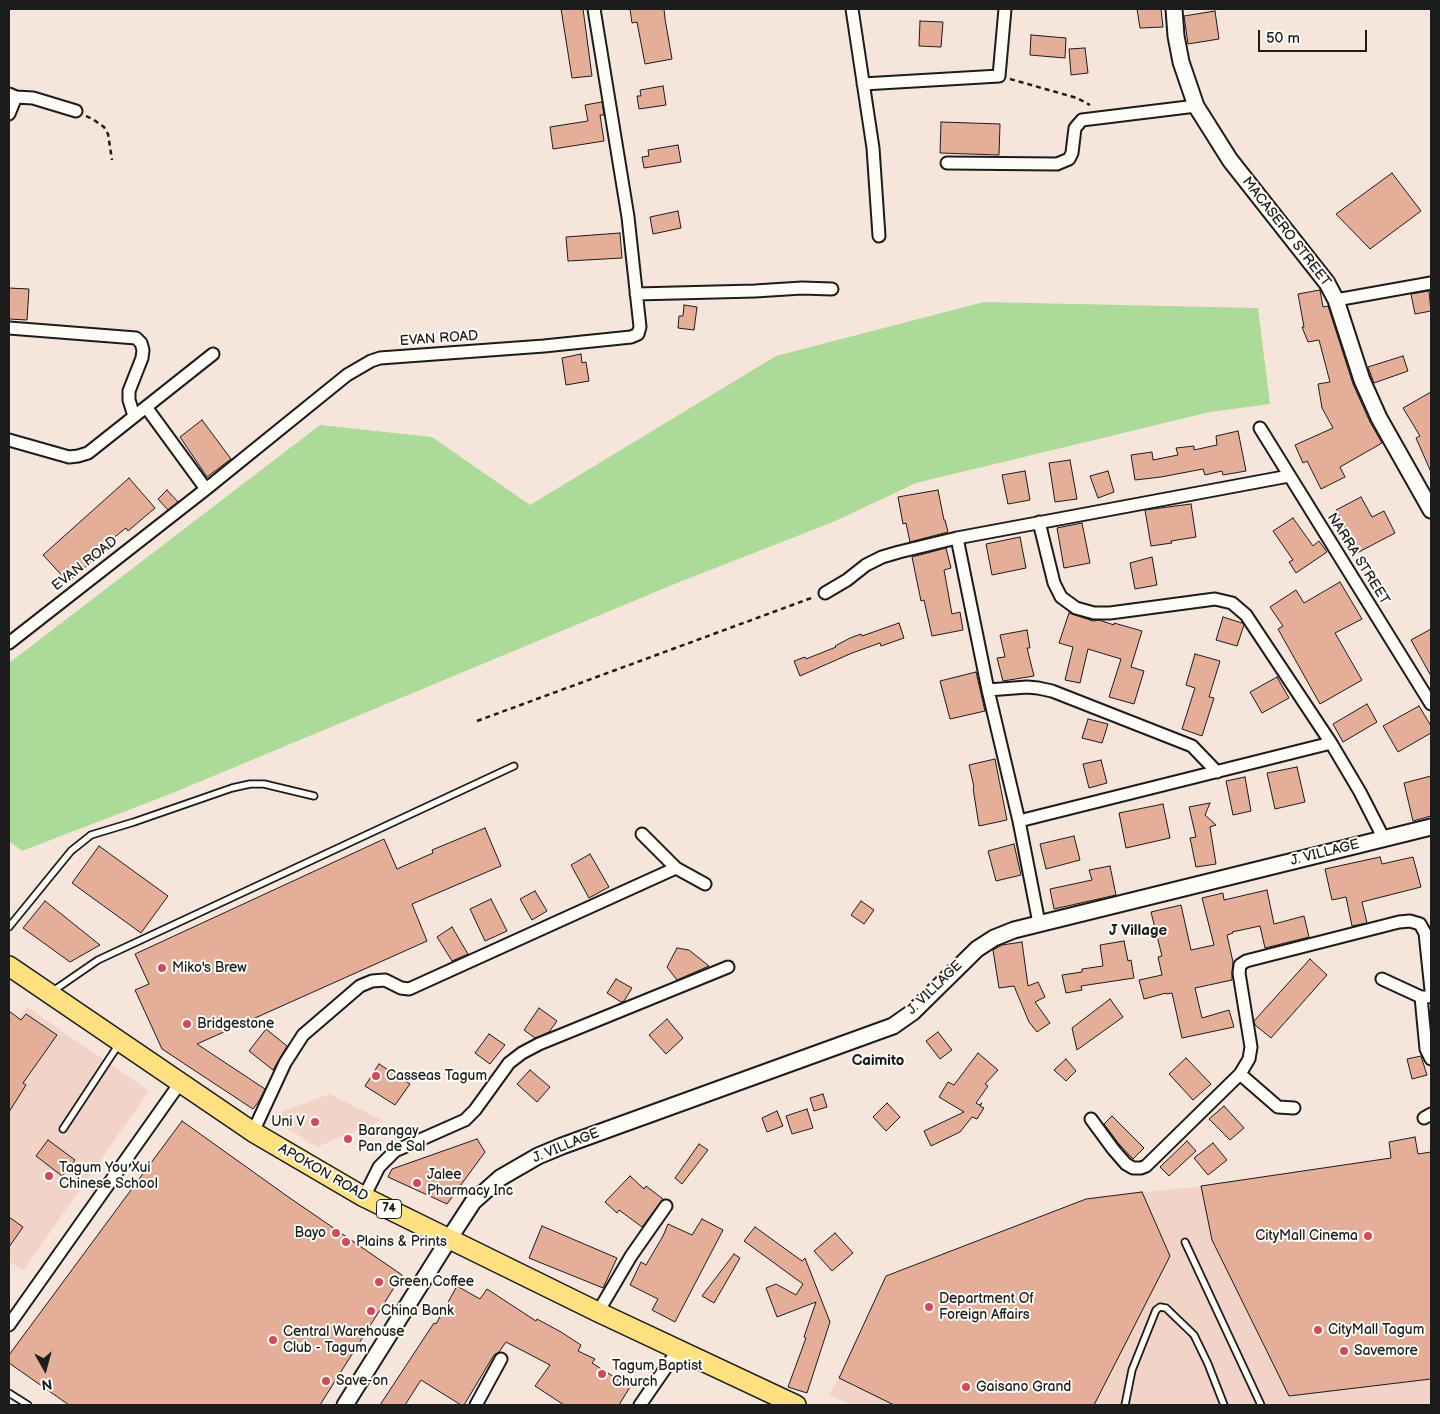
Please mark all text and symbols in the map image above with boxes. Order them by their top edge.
scale bar [1260,20,1369,52]
text: 50 m [1266,29,1300,48]
street label: MACASERO STREET [1238,174,1334,290]
street label: EVAN ROAD [399,328,479,350]
street label: NARRA STREET [1323,510,1393,608]
street label: EVAN ROAD [49,533,121,595]
street label: J. VILLAGE [1289,836,1361,870]
district label: J Village [1109,922,1167,940]
street label: J. VILLAGE [904,958,966,1018]
place label: Miko's Brew [172,960,247,976]
marker: Miko's Brew [156,962,168,974]
place label: Bridgestone [197,1016,274,1032]
marker: Bridgestone [181,1018,193,1030]
district label: Caimito [852,1052,904,1070]
place label: Casseas Tagum [386,1068,487,1084]
marker: Casseas Tagum [370,1070,382,1082]
place label: Uni V [271,1114,305,1130]
marker: Uni V [309,1116,321,1128]
place label: Barangay Pan de Sal [358,1123,425,1156]
street label: J. VILLAGE [530,1125,602,1167]
marker: Barangay Pan de Sal [342,1133,354,1145]
street label: APOKON ROAD [275,1141,371,1205]
place label: Tagum You Xui Chinese School [59,1160,158,1192]
place label: Jalee Pharmacy Inc [427,1167,513,1200]
marker: Tagum You Xui Chinese School [43,1170,55,1182]
marker: Jalee Pharmacy Inc [411,1177,423,1189]
road number: 74 [376,1200,402,1218]
place label: Bayo [295,1225,326,1241]
marker: Bayo [330,1227,342,1239]
place label: CityMall Cinema [1255,1228,1358,1244]
marker: CityMall Cinema [1362,1230,1374,1242]
place label: Plains & Prints [356,1234,447,1250]
marker: Plains & Prints [340,1236,352,1248]
place label: Green Coffee [389,1274,474,1290]
marker: Green Coffee [373,1276,385,1288]
place label: Department Of Foreign Affairs [939,1291,1034,1324]
marker: Department Of Foreign Affairs [923,1301,935,1313]
place label: China Bank [381,1303,454,1319]
marker: China Bank [365,1305,377,1317]
place label: CityMall Tagum [1328,1322,1424,1338]
place label: Central Warehouse Club - Tagum [283,1324,405,1356]
marker: CityMall Tagum [1312,1324,1324,1336]
marker: Central Warehouse Club - Tagum [267,1334,279,1346]
place label: Savemore [1354,1343,1418,1359]
north arrow [20,1344,70,1394]
marker: Savemore [1338,1345,1350,1357]
place label: Tagum Baptist Church [612,1358,702,1390]
marker: Tagum Baptist Church [596,1368,608,1380]
place label: Save-on [336,1373,388,1389]
text: N [41,1375,53,1393]
marker: Save-on [320,1375,332,1387]
place label: Gaisano Grand [976,1379,1071,1395]
marker: Gaisano Grand [960,1381,972,1393]

